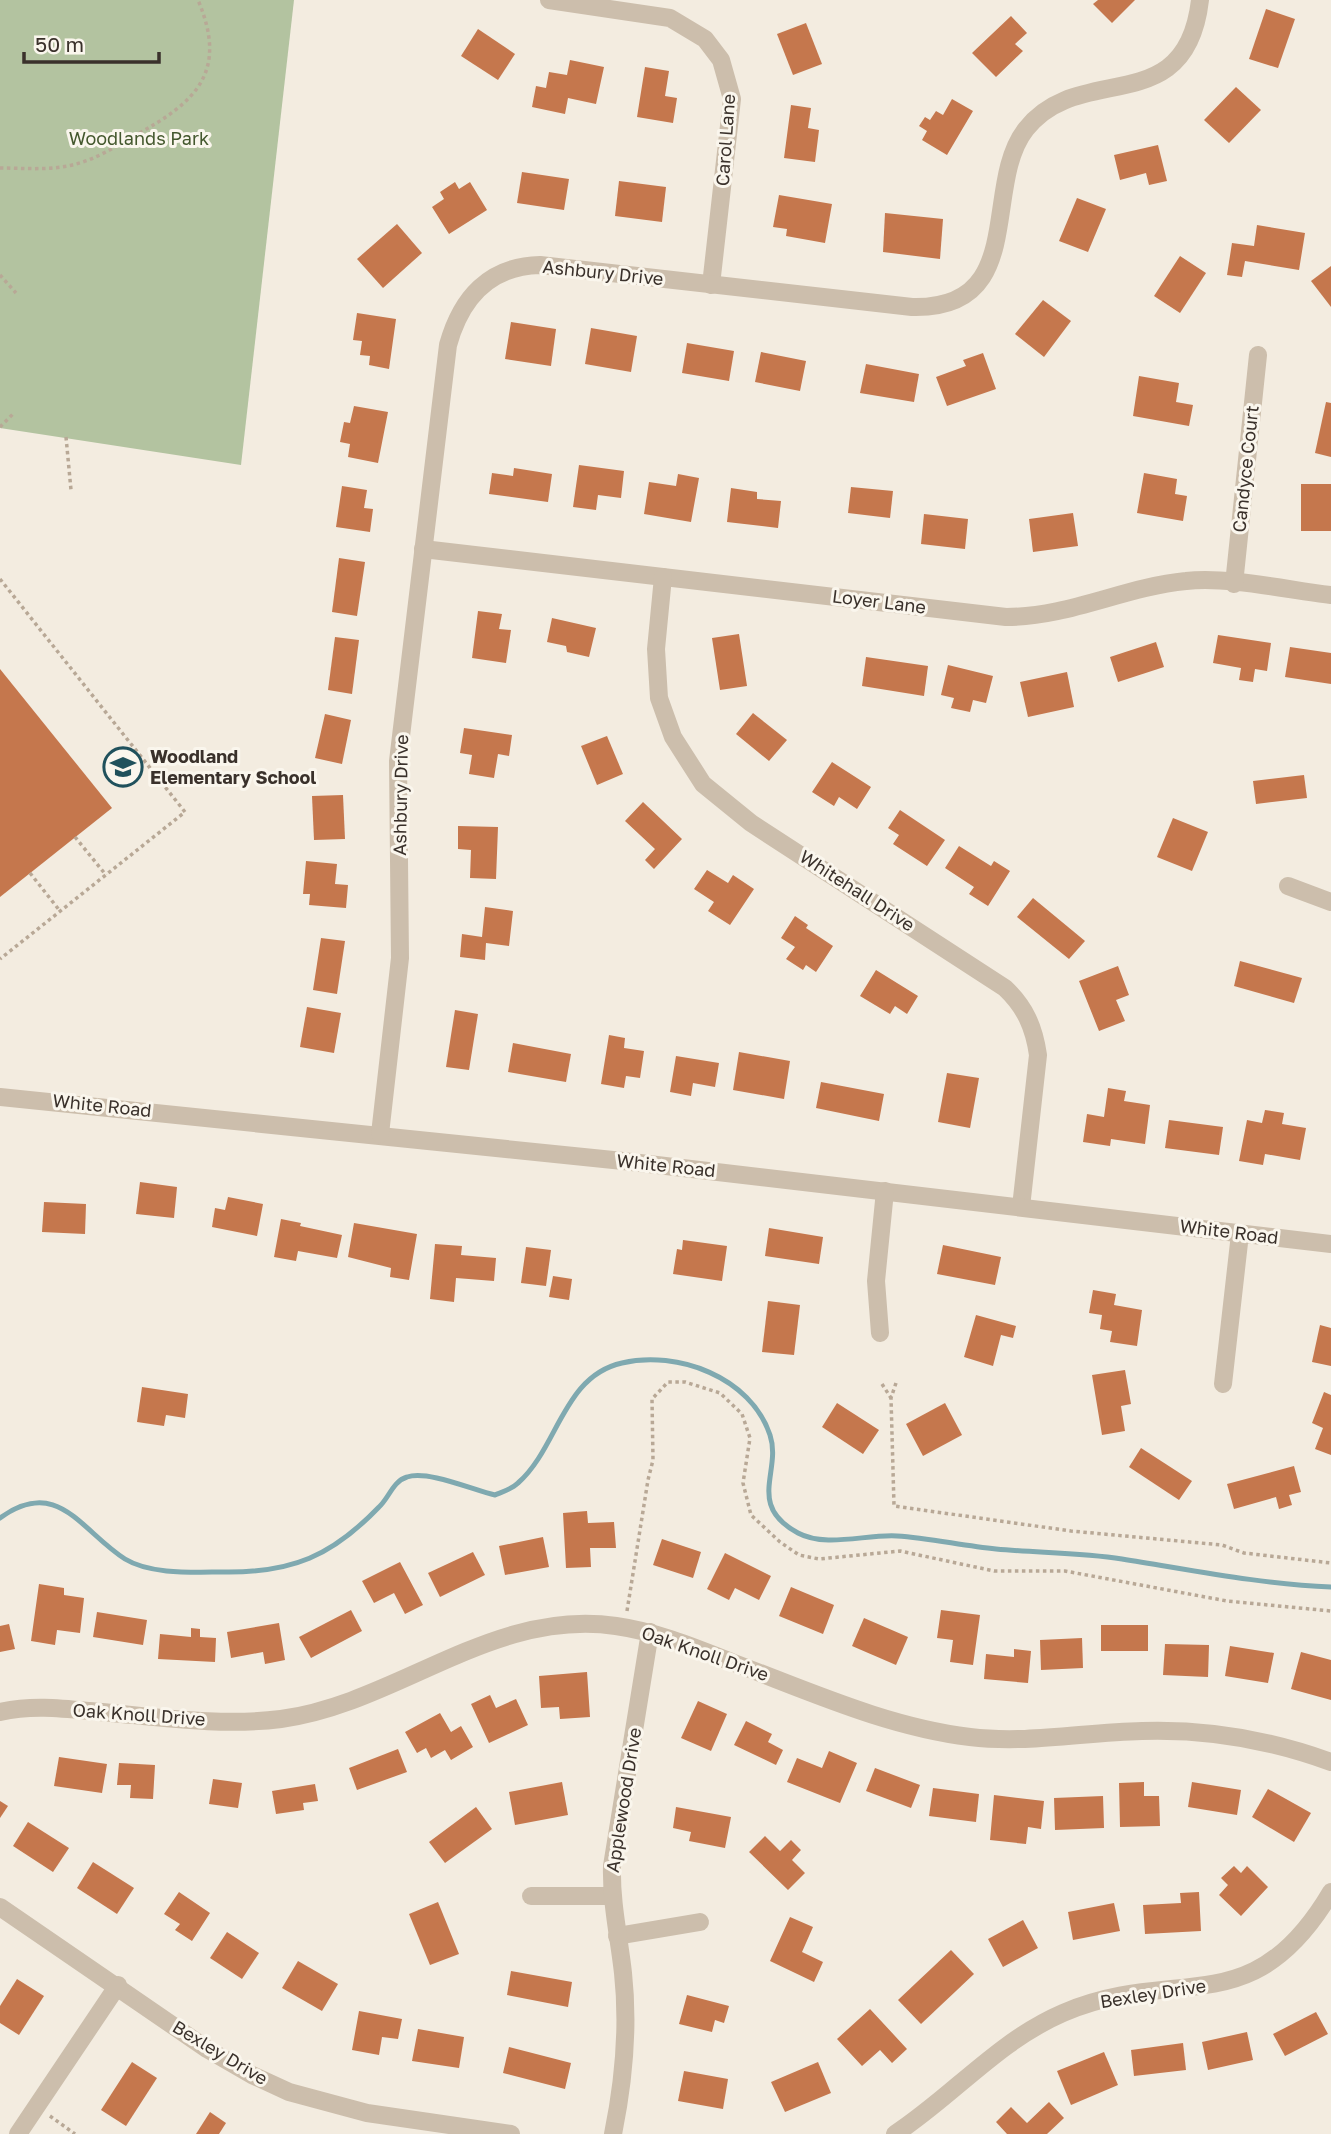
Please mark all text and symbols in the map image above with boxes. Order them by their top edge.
scale bar [24,21,159,65]
text: 50 m [35,31,84,57]
street label: Carol Lane [711,93,739,187]
park label: Woodlands Park [69,127,209,149]
street label: Ashbury Drive [542,255,665,289]
street label: Candyce Court [1227,404,1263,533]
street label: Loyer Lane [831,584,927,618]
street label: Ashbury Drive [388,734,412,856]
place label: Woodland Elementary School [150,745,316,788]
school or university icon: Woodland Elementary School [102,746,144,788]
street label: Whitehall Drive [796,845,919,936]
street label: White Road [52,1089,153,1121]
street label: White Road [616,1149,717,1181]
street label: White Road [1178,1214,1280,1248]
street label: Oak Knoll Drive [639,1621,772,1685]
street label: Oak Knoll Drive [72,1698,206,1730]
street label: Applewood Drive [601,1726,645,1874]
street label: Bexley Drive [1098,1974,1207,2012]
street label: Bexley Drive [169,2015,272,2089]

